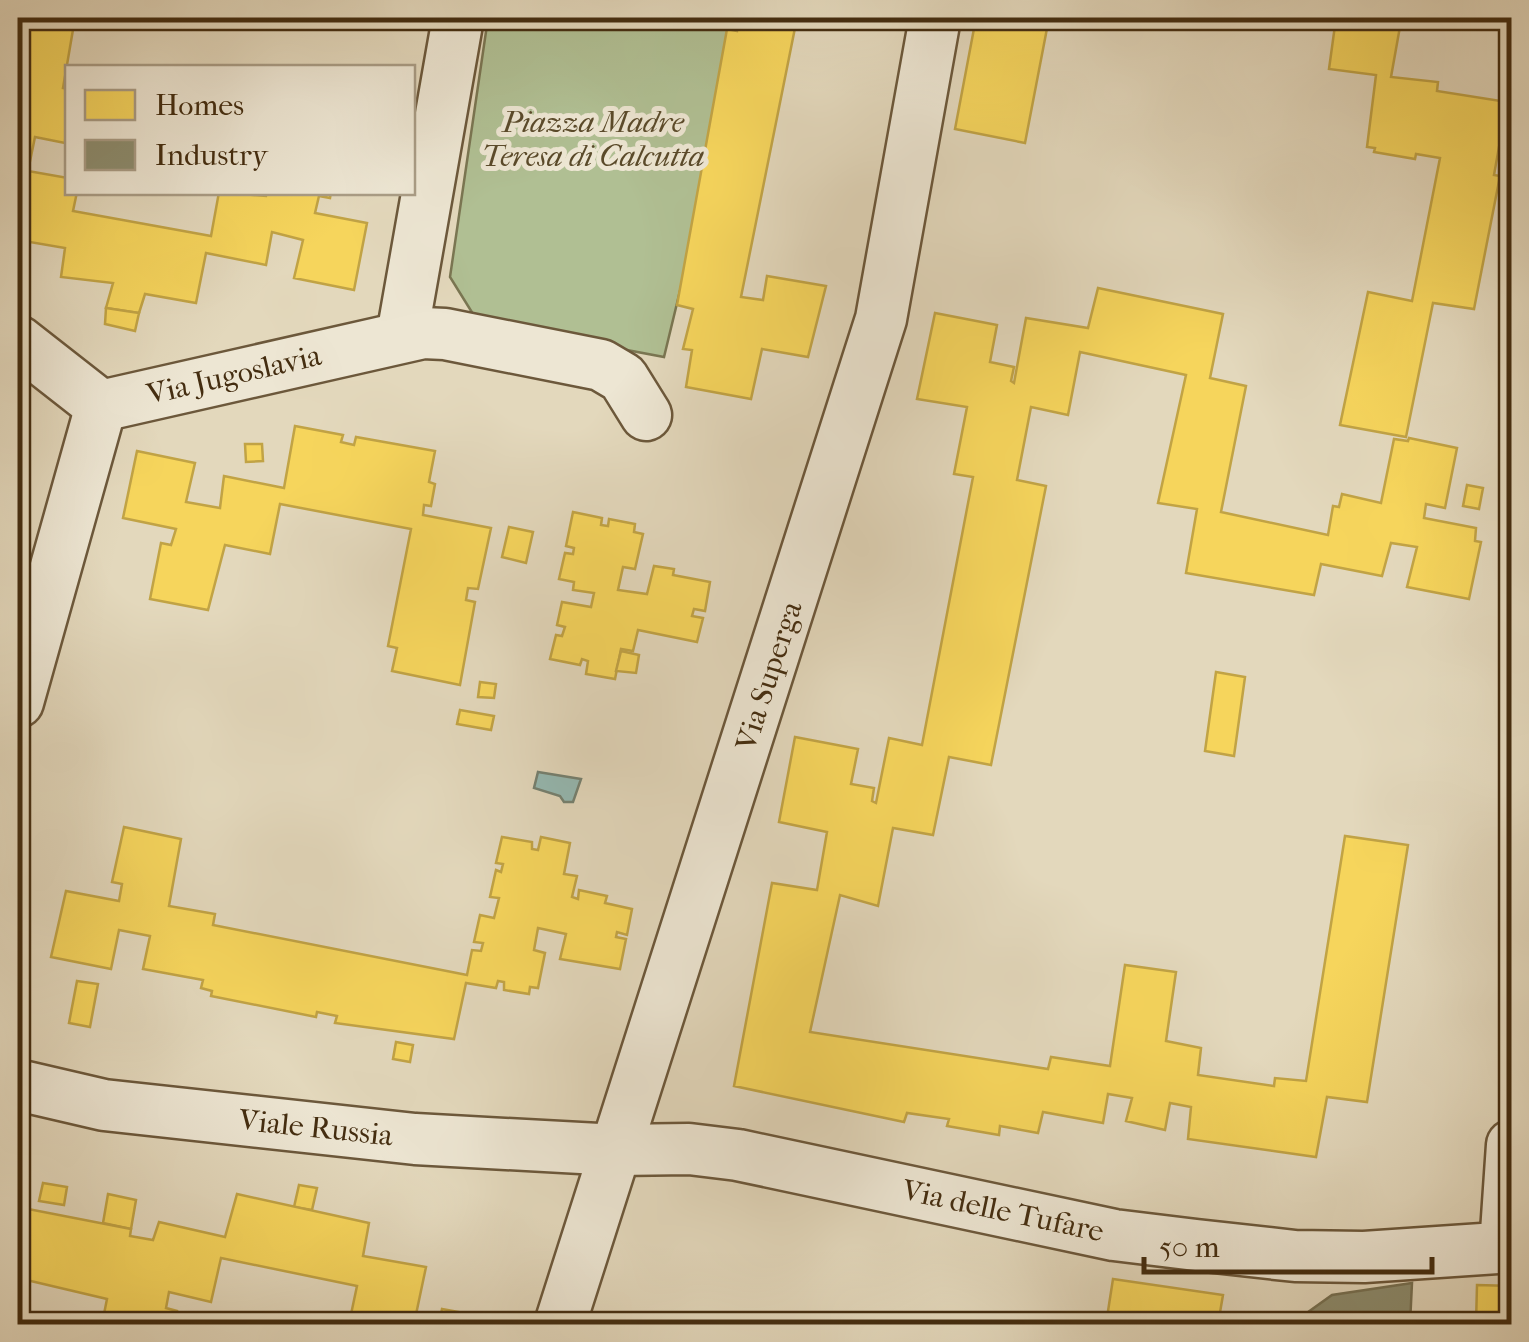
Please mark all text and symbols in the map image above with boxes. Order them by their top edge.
legend [65,65,415,195]
text: Homes [155,88,244,123]
park label: Piazza Madre Teresa di Calcutta [481,105,705,174]
text: Industry [155,138,269,173]
street label: Via Jugoslavia [142,338,326,412]
street label: Via Superga [728,596,810,756]
street label: Viale Russia [236,1102,396,1154]
street label: Via delle Tufare [898,1172,1107,1249]
scale bar [1144,1212,1432,1274]
text: 50 m [1159,1230,1220,1265]

